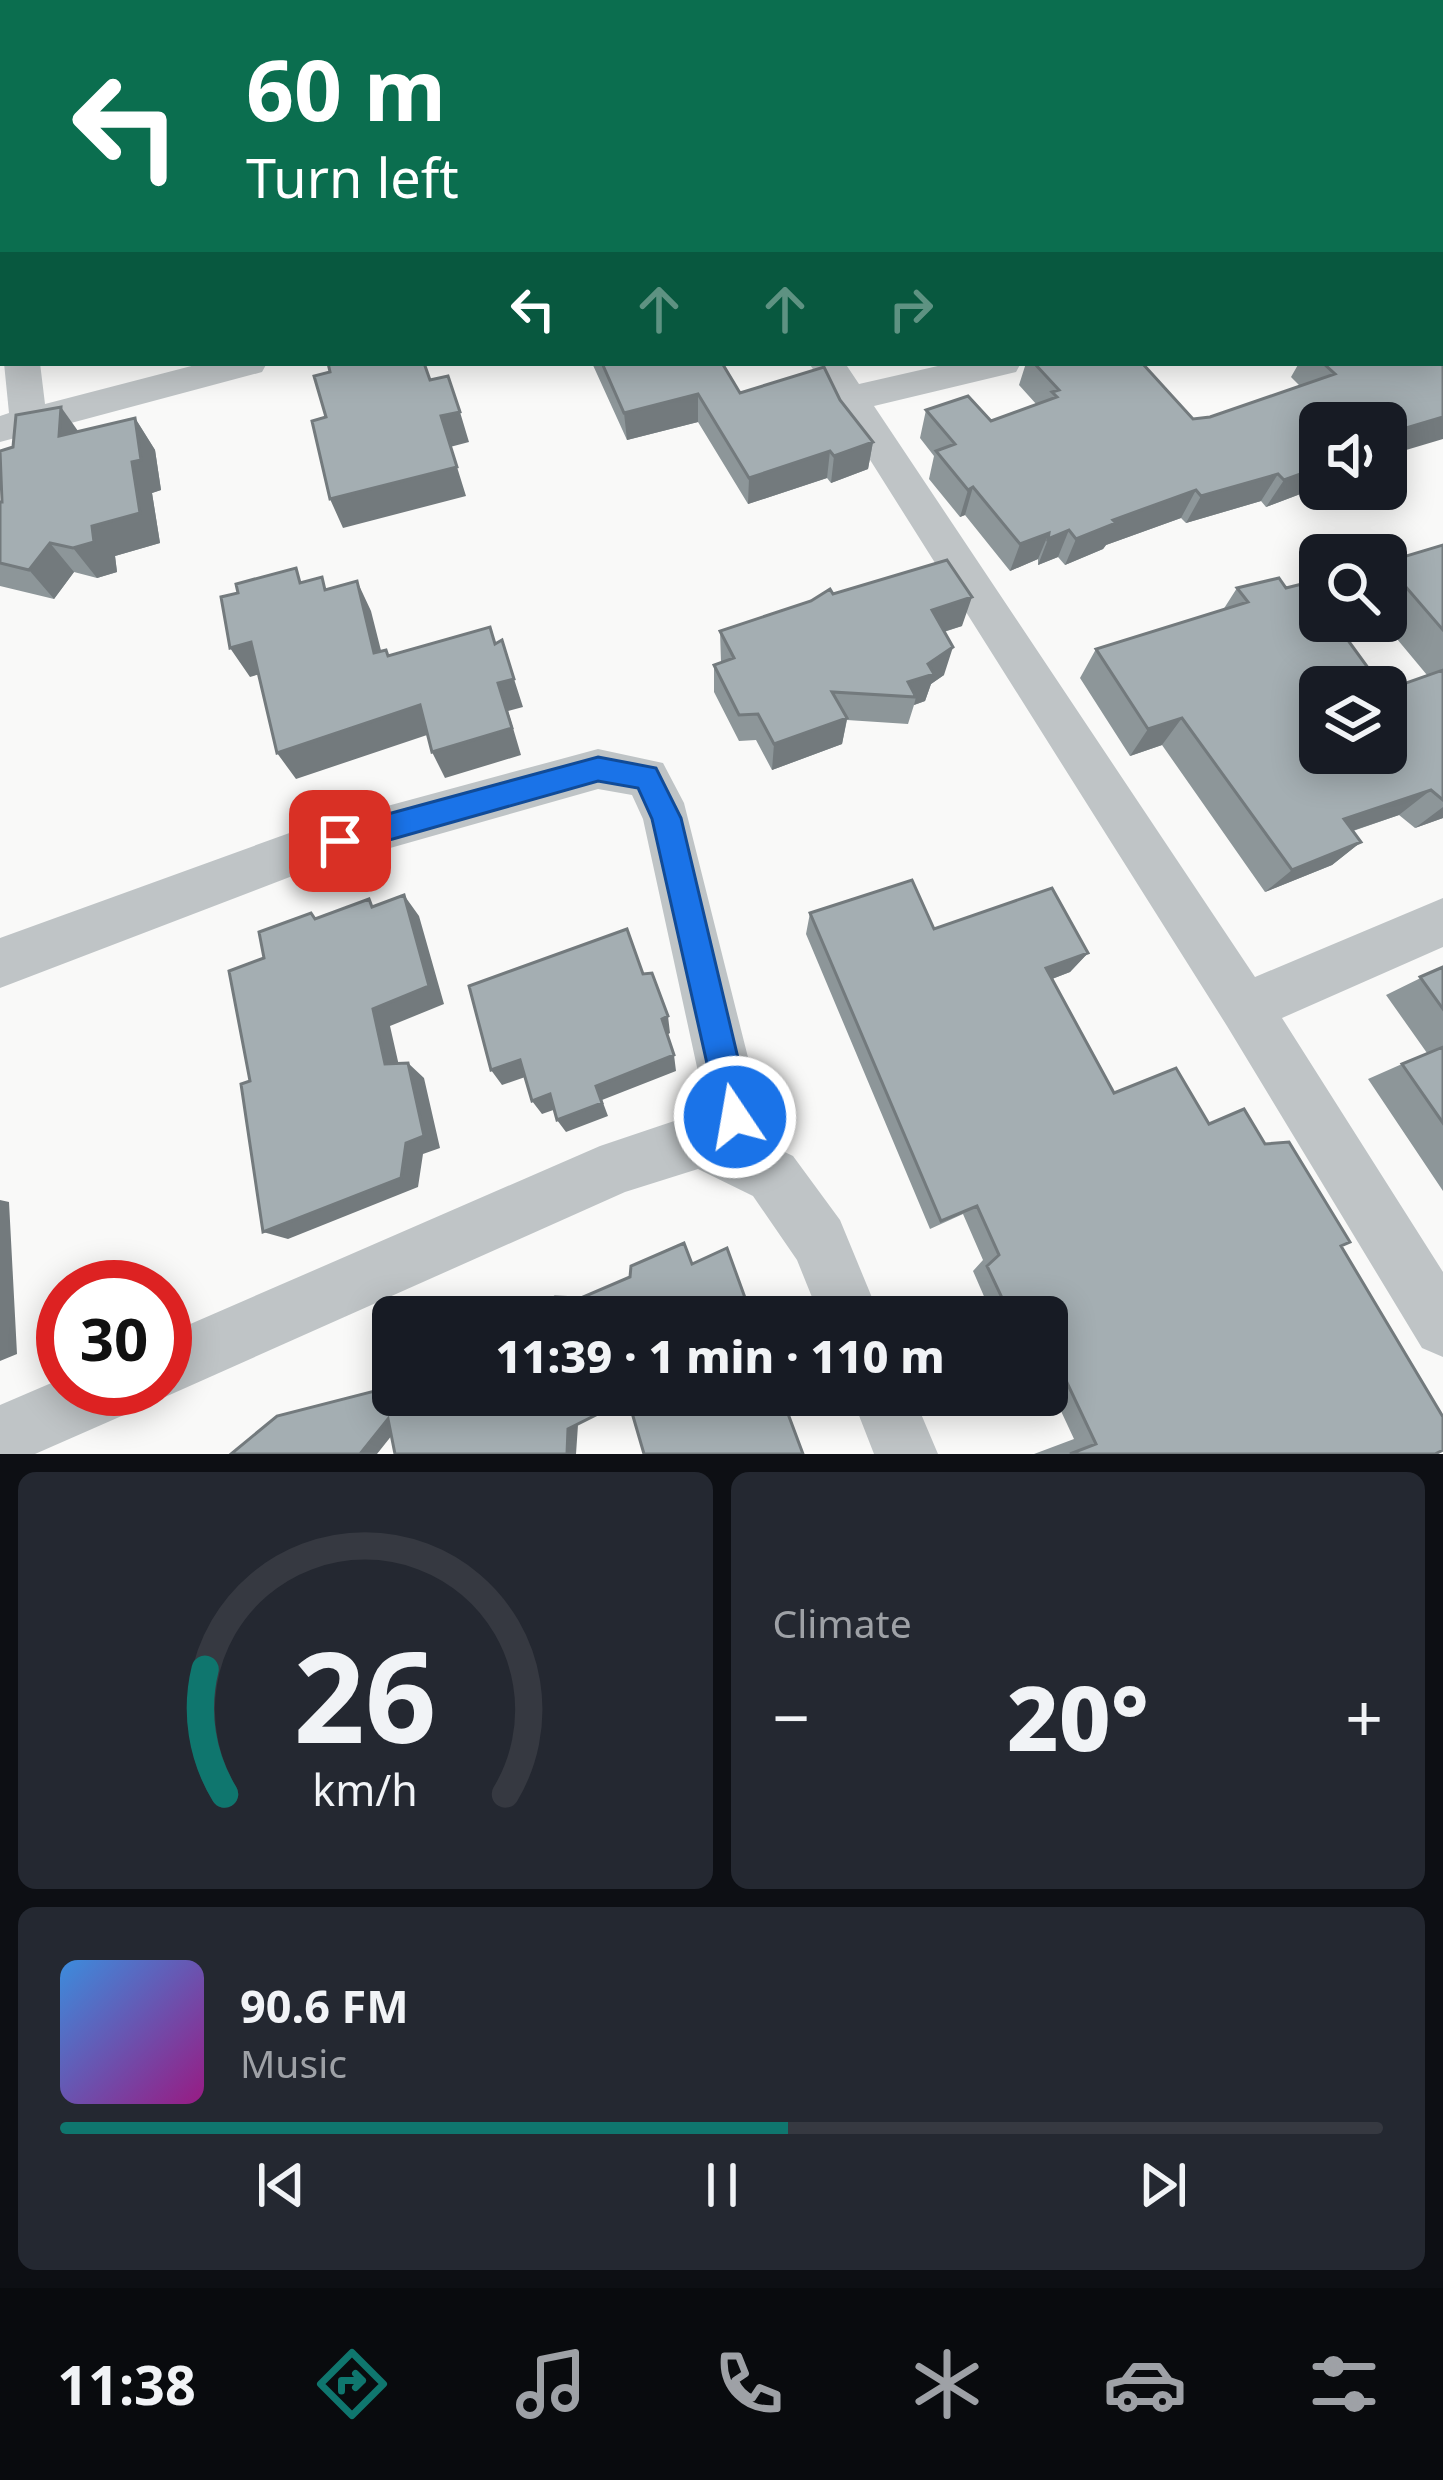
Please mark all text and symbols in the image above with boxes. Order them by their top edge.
text: 60 m [246,31,446,146]
icon: left [48,48,204,204]
text: Turn left [246,140,459,214]
icon: left [500,276,566,342]
icon: ahead [626,276,692,342]
icon: ahead [752,276,818,342]
icon: right [878,276,944,342]
map controls [1299,402,1407,774]
button: sound [1299,402,1407,510]
button: search [1299,534,1407,642]
button: layers [1299,666,1407,774]
pin [289,790,391,892]
icon: arrive [307,808,373,874]
position arrow [672,1054,798,1180]
speed limit sign: 30 [36,1260,192,1416]
text: 11:39 · 1 min · 110 m [495,1325,945,1386]
text: Climate [773,1596,912,1649]
text: 26 [294,1610,437,1780]
text: 20° [1007,1655,1149,1777]
text: − [773,1671,810,1761]
text: + [1345,1671,1383,1761]
text: km/h [313,1759,418,1818]
text: 90.6 FM [240,1975,409,2036]
text: Music [240,2036,347,2089]
icon: previous [248,2152,314,2218]
icon: pause [689,2152,755,2218]
icon: next [1130,2152,1196,2218]
icon: directions [310,2342,394,2426]
icon: music [509,2342,593,2426]
icon: phone [707,2342,791,2426]
icon: climate [905,2342,989,2426]
icon: car [1103,2342,1187,2426]
icon: filters [1302,2342,1386,2426]
text: 11:38 [57,2347,196,2421]

